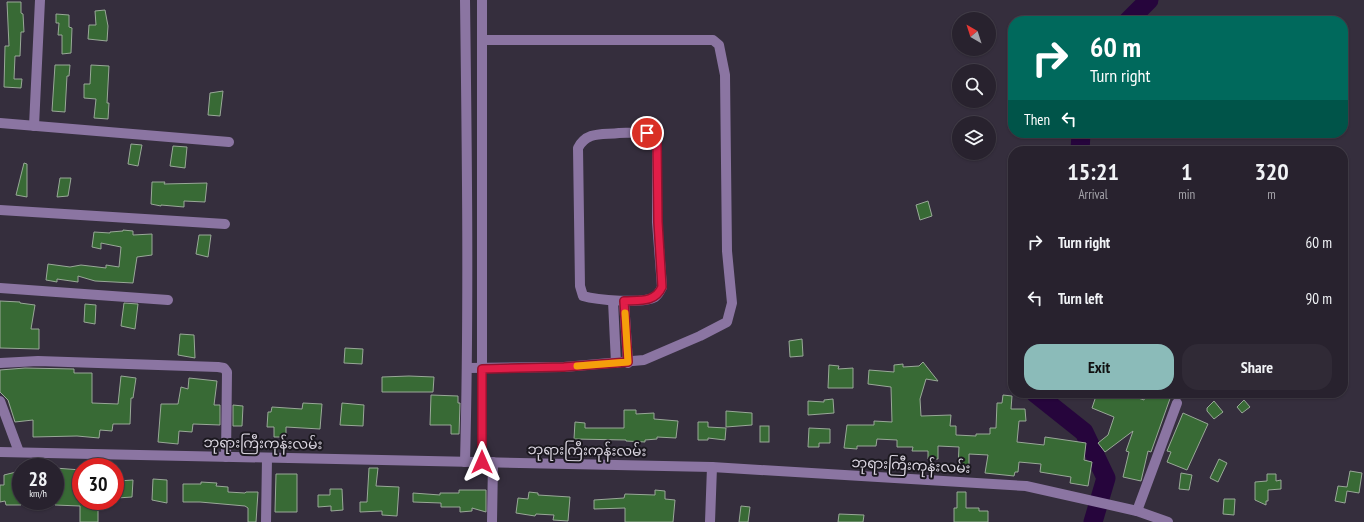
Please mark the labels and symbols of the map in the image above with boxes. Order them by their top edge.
north arrow [952,12,996,56]
pin [630,116,664,150]
street label: ဘုရားကြီးကုန်းလမ်း [203,432,323,456]
street label: ဘုရားကြီးကုန်းလမ်း [527,439,647,463]
position arrow [461,441,503,483]
street label: ဘုရားကြီးကုန်းလမ်း [851,452,971,480]
speed limit sign: 30 [72,458,124,510]

